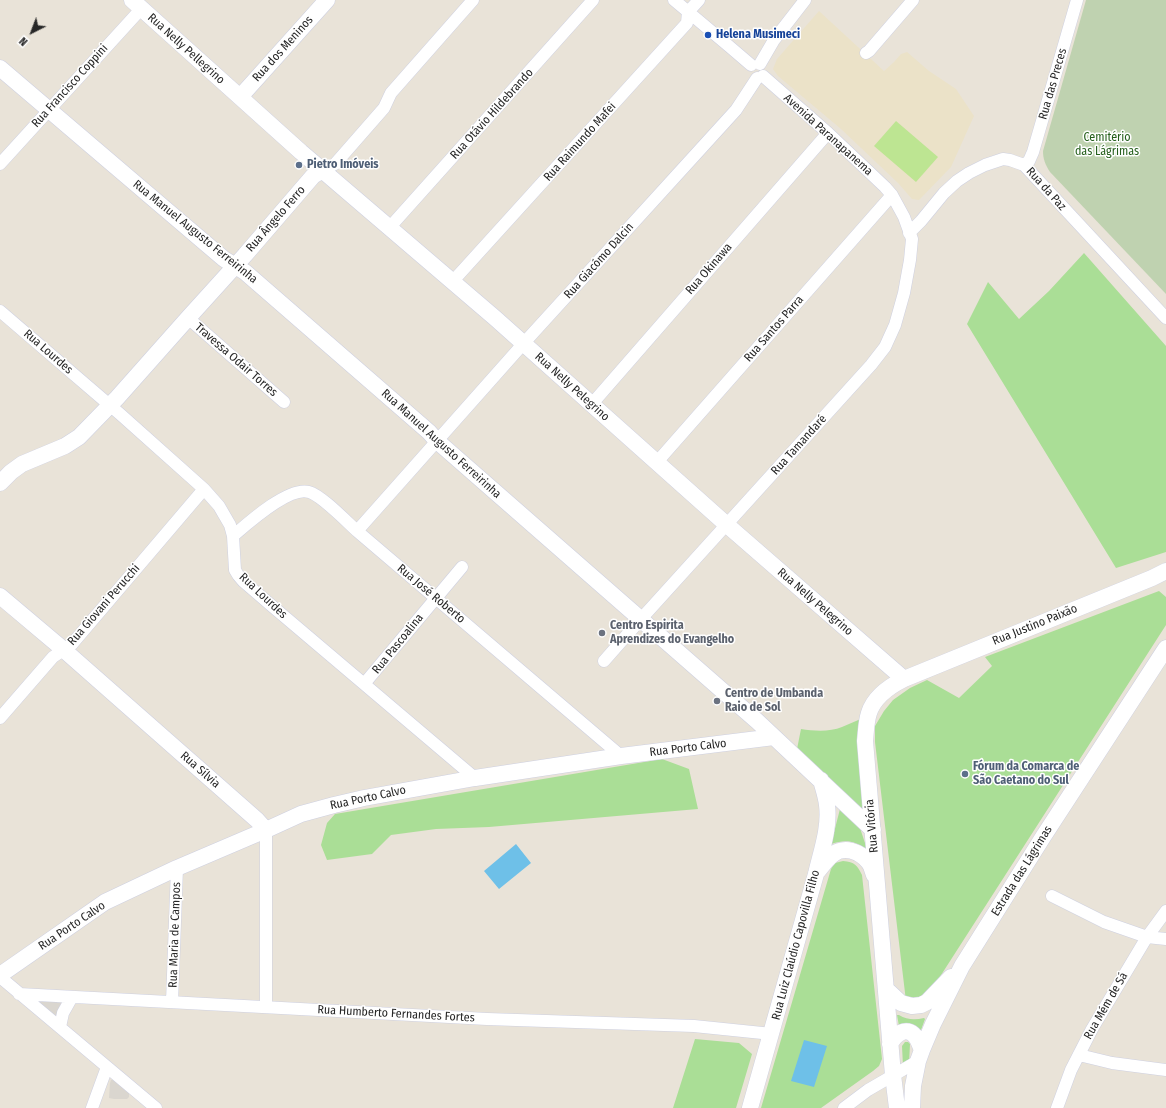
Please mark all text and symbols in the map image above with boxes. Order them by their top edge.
street label: Rua Nelly Pellegrino [145,11,227,87]
north arrow [12,12,52,52]
street label: Rua dos Meninos [250,13,316,85]
place label: Helena Musimeci [716,28,800,42]
marker: Helena Musimeci [703,30,713,40]
text: N [17,34,30,48]
street label: Rua Francisco Coppini [29,41,111,131]
street label: Rua das Preces [1036,47,1070,121]
street label: Rua Otávio Hildebrando [448,66,536,162]
street label: Avenida Paranapanema [780,91,876,179]
street label: Rua Raimundo Mafei [541,100,619,184]
park label: Cemitério das Lágrimas [1075,131,1139,159]
place label: Pietro Imóveis [307,158,379,172]
marker: Pietro Imóveis [294,160,304,170]
street label: Rua da Paz [1023,165,1069,213]
street label: Rua Manuel Augusto Ferreirinha [130,177,260,287]
street label: Rua Ângelo Ferro [243,183,309,255]
street label: Rua Giacómo Dalcin [561,220,637,302]
street label: Rua Okinawa [683,240,735,298]
street label: Rua Santos Parra [741,293,807,365]
street label: Travessa Odair Torres [192,320,280,400]
street label: Rua Lourdes [20,327,76,377]
street label: Rua Nelly Pelegrino [532,350,612,424]
street label: Rua Manuel Augusto Ferreirinha [378,386,504,502]
street label: Rua Tamandaré [768,412,830,478]
street label: Rua José Roberto [394,561,468,627]
street label: Rua Giovani Perucchi [65,562,143,648]
street label: Rua Nelly Pelegrino [774,565,856,639]
street label: Rua Lourdes [236,570,290,622]
street label: Rua Justino Paixão [990,601,1080,649]
street label: Rua Pascoalina [369,611,427,677]
place label: Centro Espirita Aprendizes do Evangelho [610,619,734,647]
marker: Centro Espirita Aprendizes do Evangelho [597,628,607,638]
place label: Centro de Umbanda Raio de Sol [725,687,823,715]
marker: Centro de Umbanda Raio de Sol [712,696,722,706]
street label: Rua Porto Calvo [649,736,727,760]
street label: Rua Sílvia [177,749,223,791]
place label: Fórum da Comarca de São Caetano do Sul [973,760,1079,788]
marker: Fórum da Comarca de São Caetano do Sul [960,769,970,779]
street label: Rua Porto Calvo [329,783,407,813]
street label: Rua Vitória [862,799,882,853]
street label: Estrada das Lágrimas [988,823,1056,919]
street label: Rua Luiz Claúdio Capovilla Filho [769,868,823,1022]
street label: Rua Maria de Campos [166,882,184,988]
street label: Rua Porto Calvo [36,898,108,954]
street label: Rua Mém de Sá [1081,970,1131,1042]
street label: Rua Humberto Fernandes Fortes [317,1003,475,1025]

